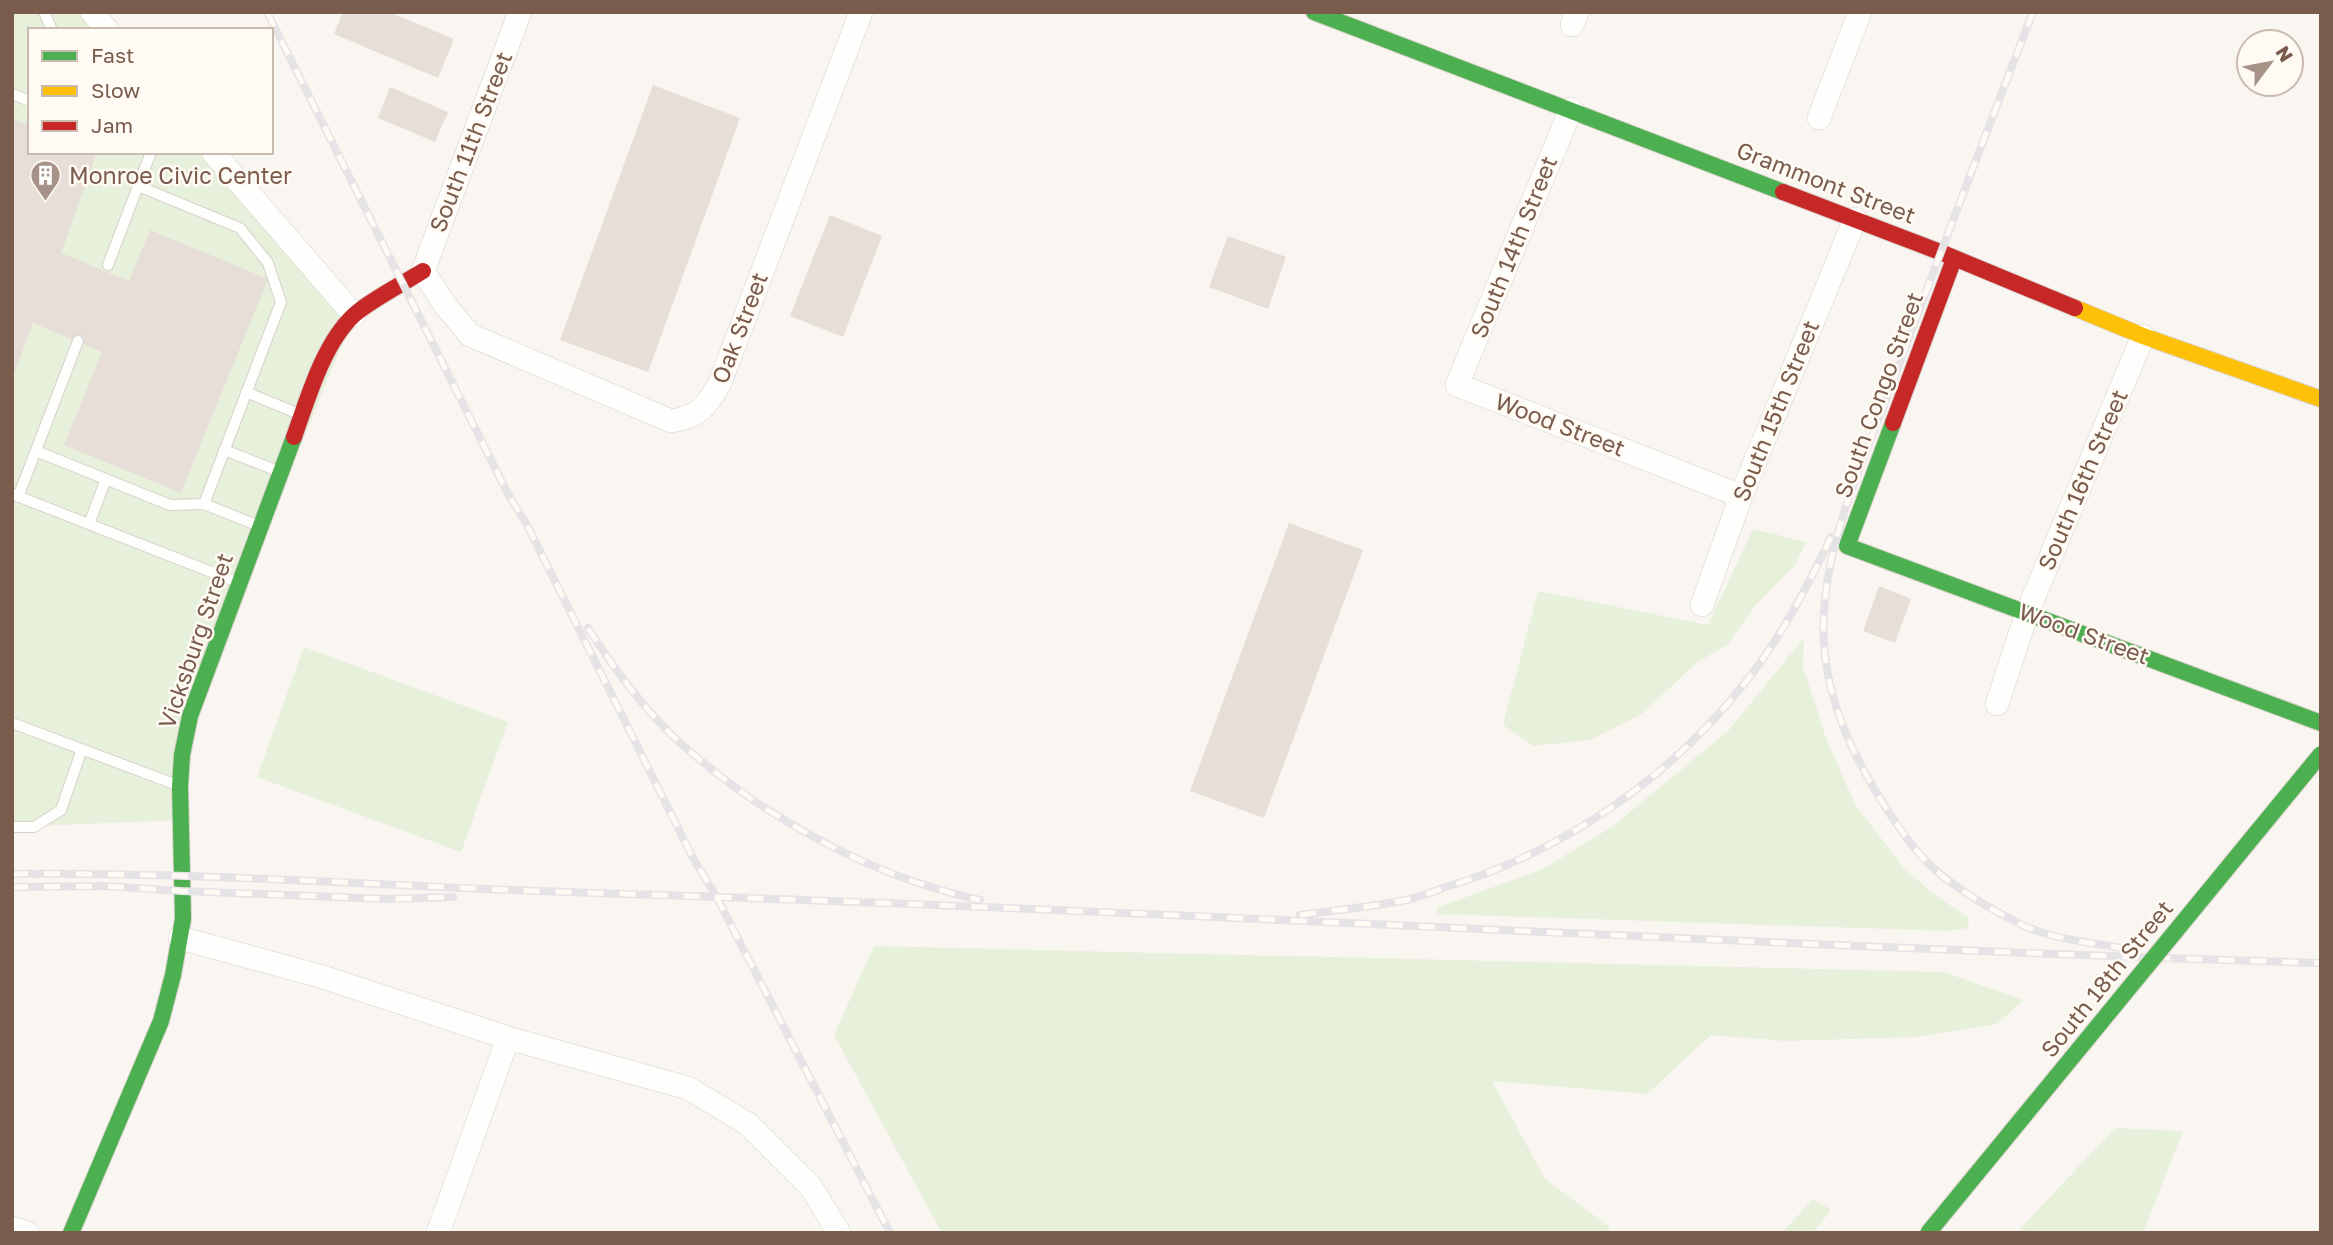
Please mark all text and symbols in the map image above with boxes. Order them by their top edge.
legend [28,28,273,154]
north arrow [2235,28,2305,98]
text: Fast [91,42,134,68]
text: N [2271,42,2298,66]
street label: South 11th Street [423,47,517,236]
text: Slow [91,77,140,103]
text: Jam [91,112,133,138]
street label: Grammont Street [1733,135,1920,229]
street label: South 14th Street [1464,151,1562,342]
building icon: Monroe Civic Center [29,159,63,203]
place label: Monroe Civic Center [69,161,292,189]
street label: Oak Street [705,268,773,387]
street label: South Congo Street [1828,288,1928,501]
street label: South 15th Street [1726,316,1824,505]
street label: South 16th Street [2031,385,2133,574]
street label: Wood Street [1492,386,1629,462]
street label: Vicksburg Street [152,549,238,732]
street label: Wood Street [2015,597,2153,670]
street label: South 18th Street [2034,894,2178,1063]

